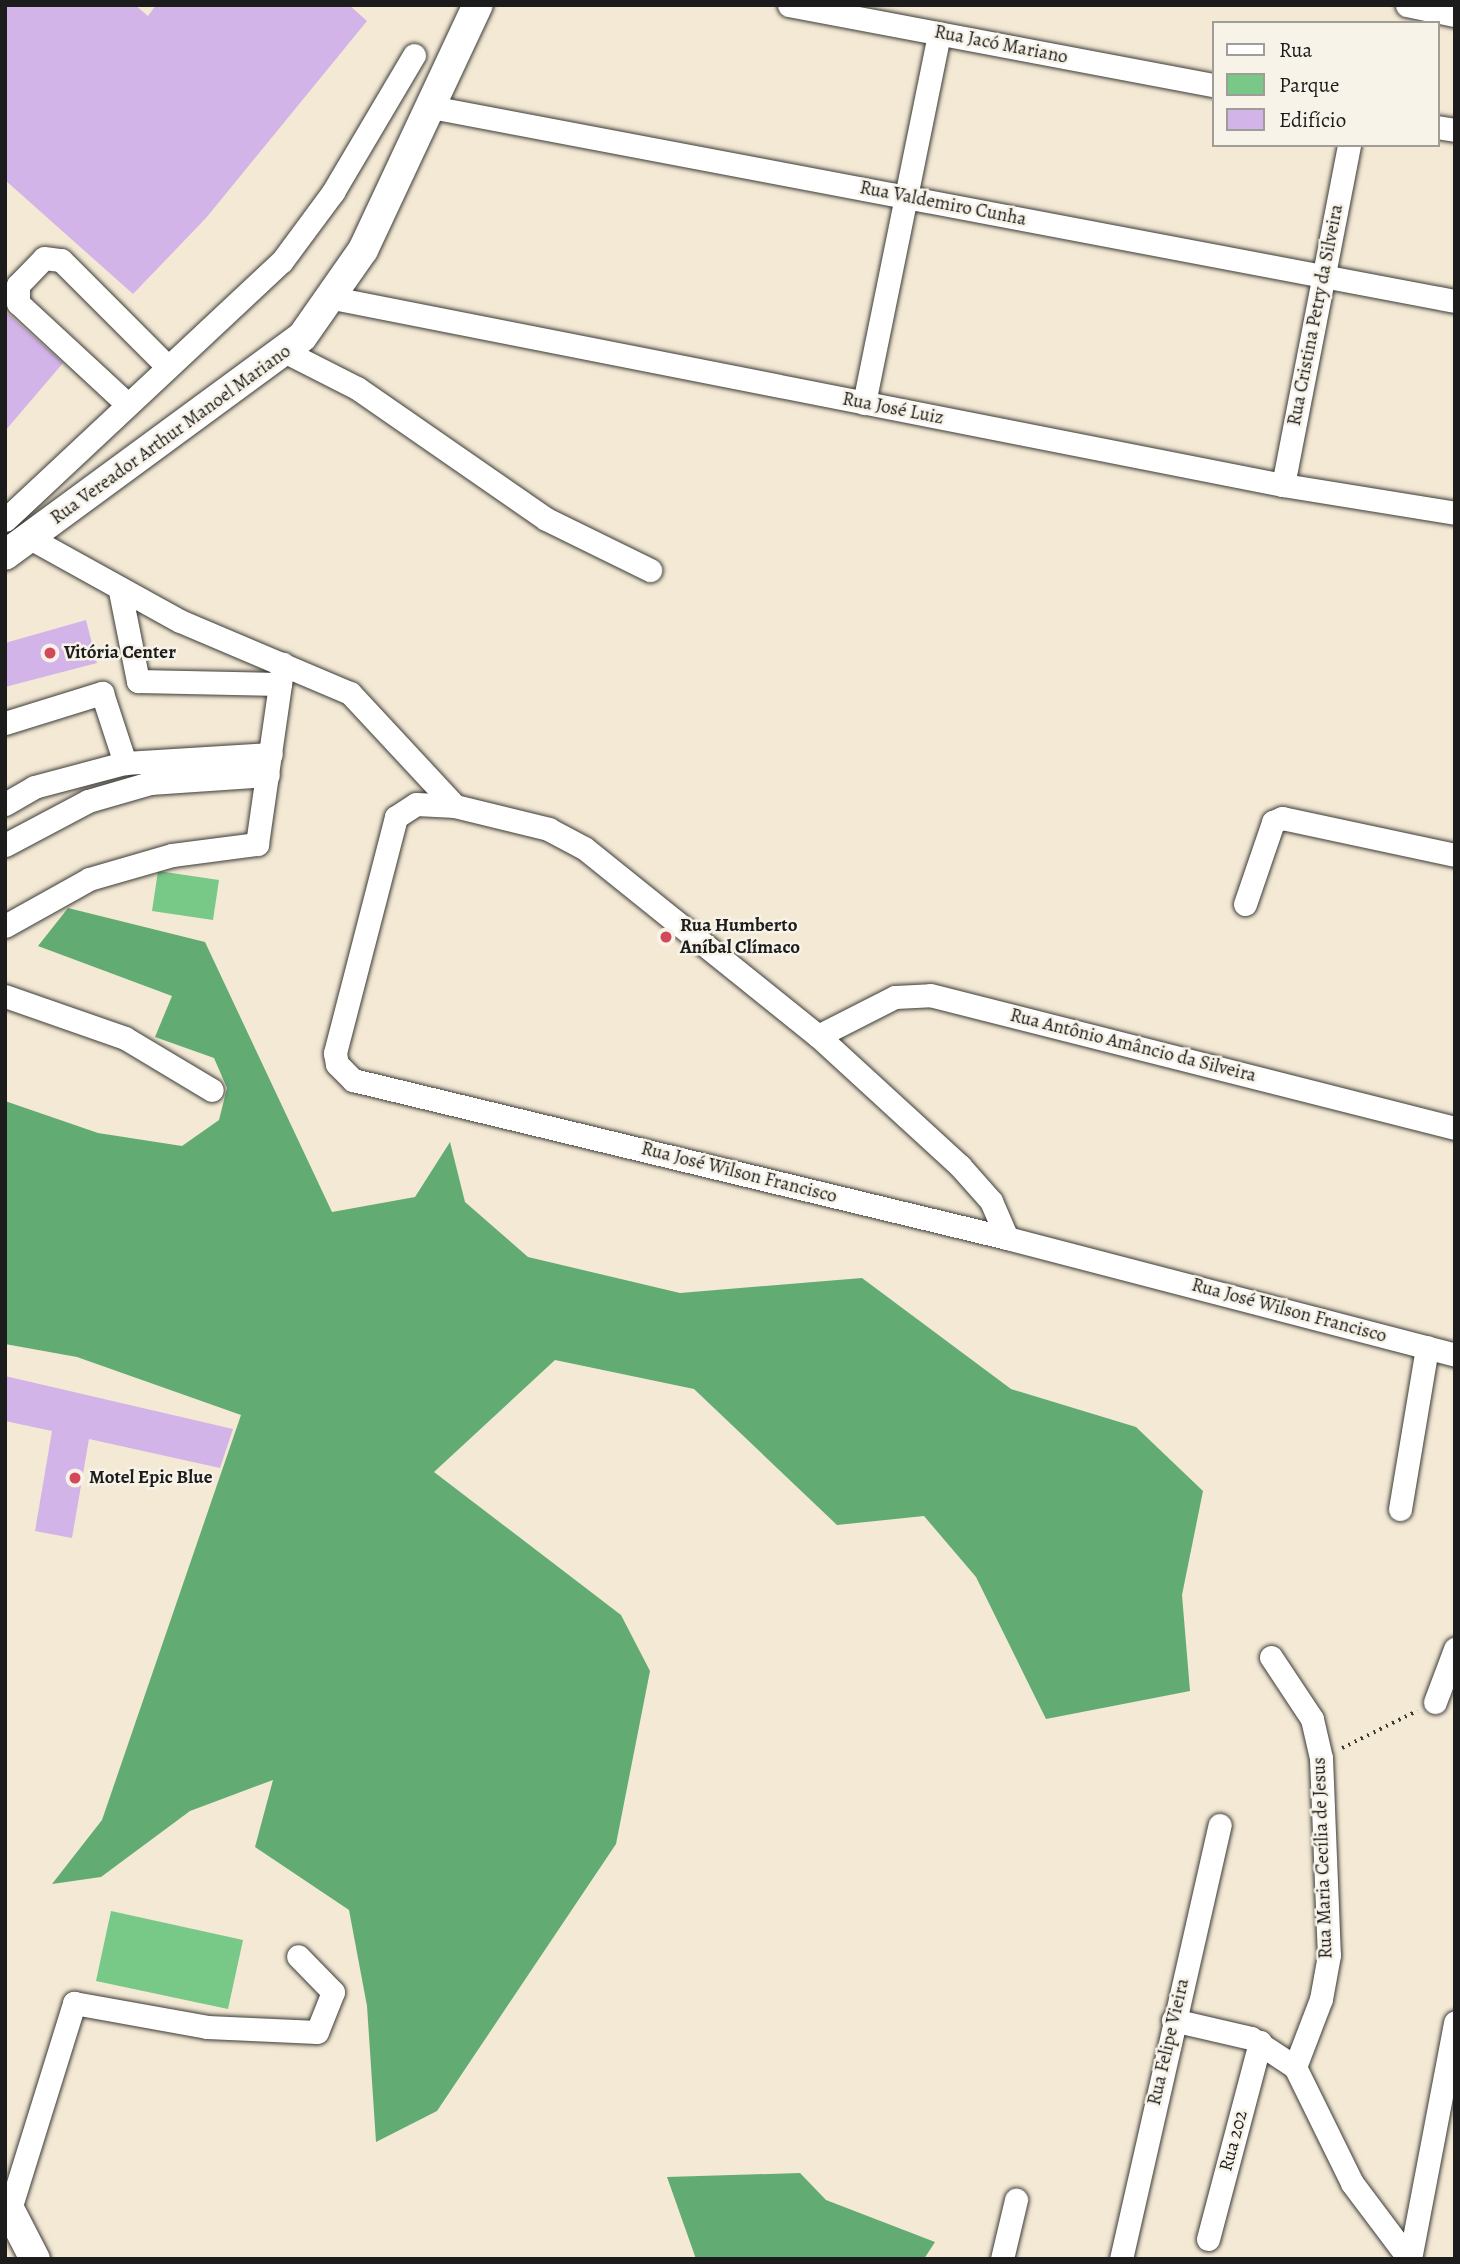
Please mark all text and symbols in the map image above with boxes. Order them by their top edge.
street label: Rua Jacó Mariano [932,21,1070,69]
legend [1212,21,1439,147]
text: Rua [1279,36,1312,64]
text: Parque [1279,71,1339,99]
text: Edifício [1279,106,1346,134]
street label: Rua Valdemiro Cunha [858,177,1028,231]
street label: Rua Cristina Petry da Silveira [1283,202,1349,428]
street label: Rua Vereador Arthur Manoel Mariano [47,340,295,530]
street label: Rua José Luiz [840,388,946,430]
place label: Vitória Center [64,642,176,664]
marker: Vitória Center [42,645,58,661]
place label: Rua Humberto Aníbal Clímaco [680,915,800,959]
marker: Rua Humberto Aníbal Clímaco [658,929,674,945]
street label: Rua Antônio Amâncio da Silveira [1008,1004,1258,1088]
street label: Rua José Wilson Francisco [639,1138,839,1208]
street label: Rua José Wilson Francisco [1189,1274,1389,1348]
place label: Motel Epic Blue [89,1467,212,1489]
marker: Motel Epic Blue [67,1470,83,1486]
street label: Rua Maria Cecília de Jesus [1308,1757,1338,1959]
street label: Rua Felipe Vieira [1143,1976,1195,2108]
street label: Rua 202 [1215,2108,1253,2174]

